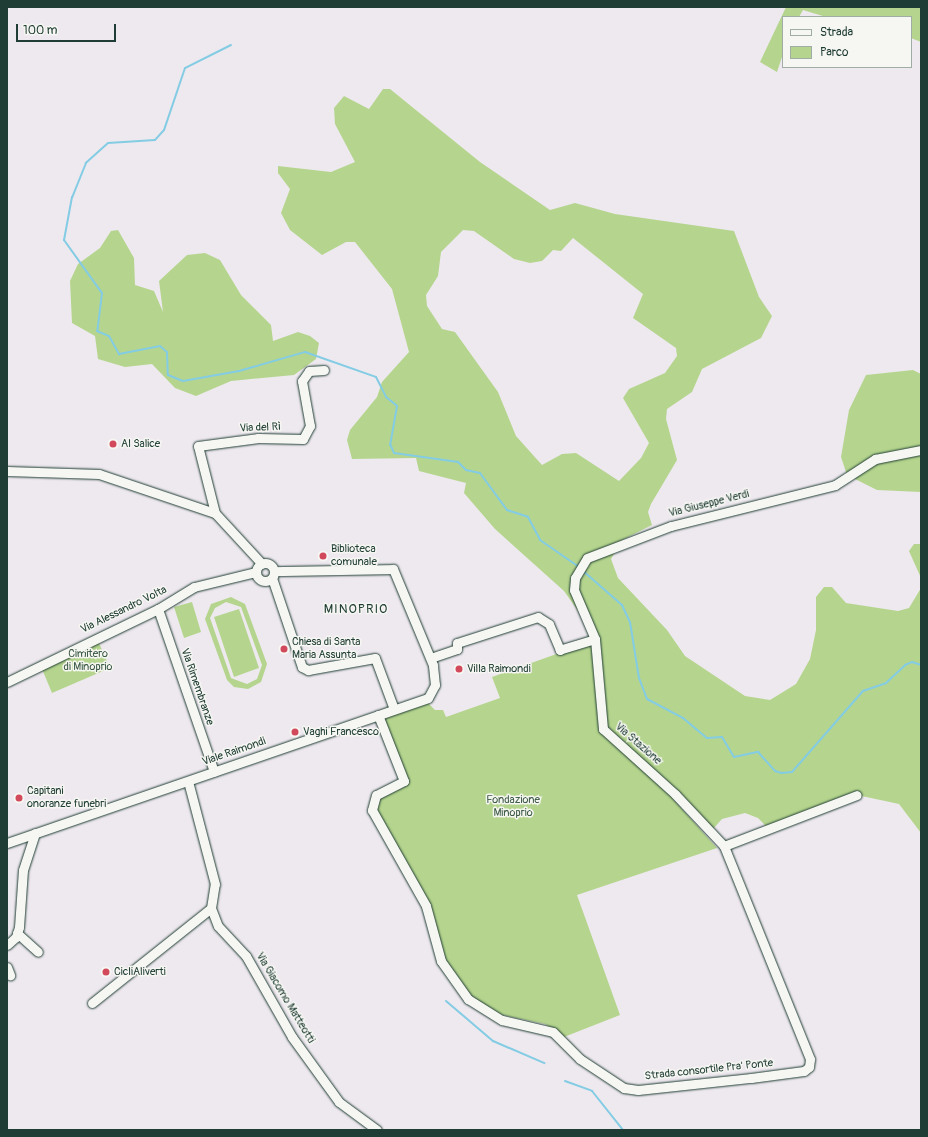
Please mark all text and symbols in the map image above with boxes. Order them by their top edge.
scale bar [18,16,118,42]
legend [782,16,912,68]
text: 100 m [23,23,57,38]
text: Strada [820,25,853,40]
text: Parco [820,45,849,60]
street label: Via del Rì [239,421,281,435]
place label: Al Salice [121,437,160,451]
marker: Al Salice [108,439,118,449]
street label: Via Giuseppe Verdi [667,488,751,520]
place label: Biblioteca comunale [331,543,377,569]
marker: Biblioteca comunale [318,551,328,561]
street label: Via Alessandro Volta [79,583,169,637]
district label: MINOPRIO [324,601,388,617]
place label: Chiesa di Santa Maria Assunta [292,636,360,662]
marker: Chiesa di Santa Maria Assunta [279,644,289,654]
street label: Via Rimembranze [178,647,216,727]
park label: Cimitero di Minoprio [64,648,112,674]
place label: Villa Raimondi [467,662,531,676]
marker: Villa Raimondi [454,664,464,674]
street label: Via Stazione [612,720,664,768]
place label: Vaghi Francesco [303,725,379,739]
marker: Vaghi Francesco [290,727,300,737]
street label: Viale Raimondi [200,735,268,769]
place label: Capitani onoranze funebri [27,785,106,811]
marker: Capitani onoranze funebri [14,793,24,803]
park label: Fondazione Minoprio [486,794,540,820]
street label: Via Giacomo Matteotti [253,950,317,1046]
place label: CicliAliverti [114,965,166,979]
marker: CicliAliverti [101,967,111,977]
street label: Strada consortile Pra' Ponte [644,1057,774,1083]

